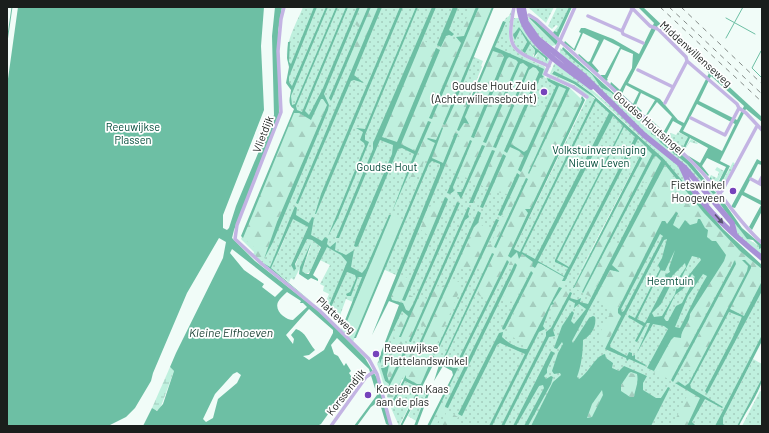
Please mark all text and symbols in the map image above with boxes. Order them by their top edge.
street label: Middenwillenseweg [658,18,735,89]
place label: Goudse Hout Zuid (Achterwillensebocht) [431,79,536,105]
marker: Goudse Hout Zuid (Achterwillensebocht) [539,87,549,97]
street label: Goudse Houtsingel [611,88,687,157]
street label: Vlietdijk [250,113,276,154]
park label: Reeuwijkse Plassen [106,120,160,146]
park label: Volkstuinvereniging Nieuw Leven [552,143,646,169]
park label: Goudse Hout [356,160,418,173]
place label: Fietswinkel Hoogeveen [671,178,725,204]
marker: Fietswinkel Hoogeveen [728,186,738,196]
one-way arrow [714,214,724,224]
park label: Heemtuin [647,274,693,287]
street label: Platteweg [314,294,358,336]
water label: Kleine Elfhoeven [189,325,273,339]
place label: Reeuwijkse Plattelandswinkel [384,341,468,367]
marker: Reeuwijkse Plattelandswinkel [371,349,381,359]
street label: Korssendijk [323,365,368,418]
place label: Koeien en Kaas aan de plas [376,382,448,408]
marker: Koeien en Kaas aan de plas [363,390,373,400]

